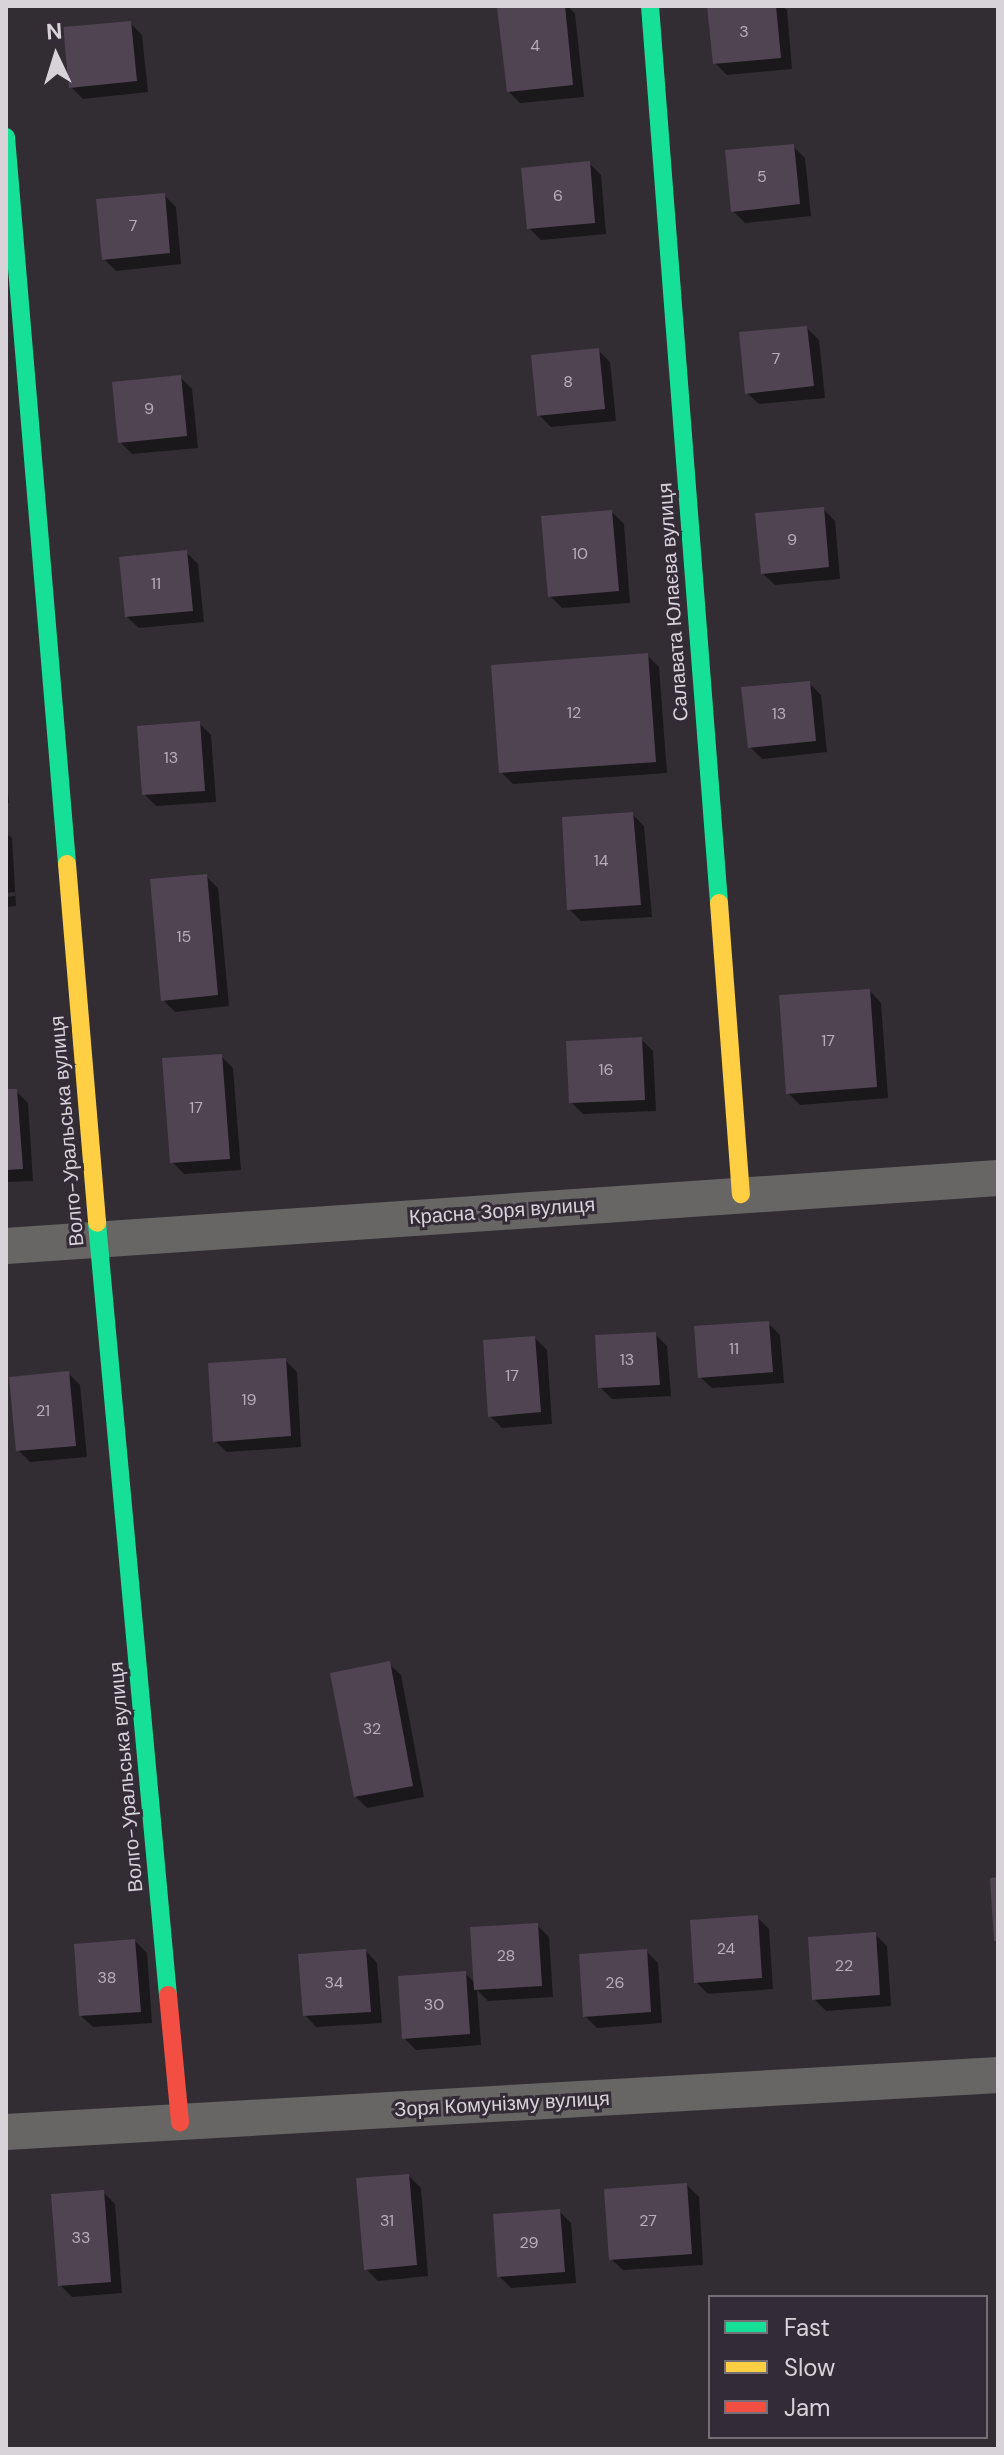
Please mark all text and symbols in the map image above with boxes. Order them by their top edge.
north arrow [16,16,96,96]
text: N [45,17,63,47]
house number: 3 [739,22,749,42]
house number: 4 [530,36,540,56]
house number: 5 [757,167,767,187]
house number: 6 [553,186,563,206]
house number: 7 [129,216,137,236]
house number: 7 [772,349,780,369]
house number: 8 [563,372,573,392]
house number: 9 [144,399,154,419]
street label: Салавата Юлаєва вулиця [653,482,693,722]
house number: 9 [787,530,797,550]
house number: 10 [572,544,588,564]
house number: 11 [151,574,161,594]
house number: 12 [567,703,581,723]
house number: 13 [772,704,786,724]
house number: 13 [164,748,178,768]
house number: 14 [594,851,608,871]
house number: 15 [177,927,191,947]
street label: Волго-Уральська вулиця [45,1015,89,1247]
house number: 17 [821,1031,835,1051]
house number: 16 [598,1060,614,1080]
house number: 17 [189,1098,203,1118]
street label: Красна Зоря вулиця [408,1193,596,1229]
house number: 11 [729,1339,739,1359]
house number: 13 [620,1350,634,1370]
house number: 17 [505,1366,519,1386]
house number: 19 [241,1390,257,1410]
house number: 21 [36,1401,50,1421]
street label: Волго-Уральська вулиця [104,1661,148,1893]
house number: 32 [363,1719,381,1739]
house number: 24 [717,1939,735,1959]
house number: 28 [497,1946,515,1966]
house number: 22 [835,1956,853,1976]
house number: 38 [97,1968,117,1988]
house number: 34 [324,1973,344,1993]
house number: 26 [605,1973,625,1993]
house number: 30 [424,1995,444,2015]
street label: Зоря Комунізму вулиця [394,2086,610,2122]
house number: 31 [380,2211,394,2231]
house number: 27 [639,2211,657,2231]
house number: 33 [72,2228,90,2248]
house number: 29 [519,2233,539,2253]
legend [708,2295,988,2439]
text: Fast [784,2312,830,2343]
text: Slow [784,2352,835,2383]
text: Jam [784,2392,830,2423]

